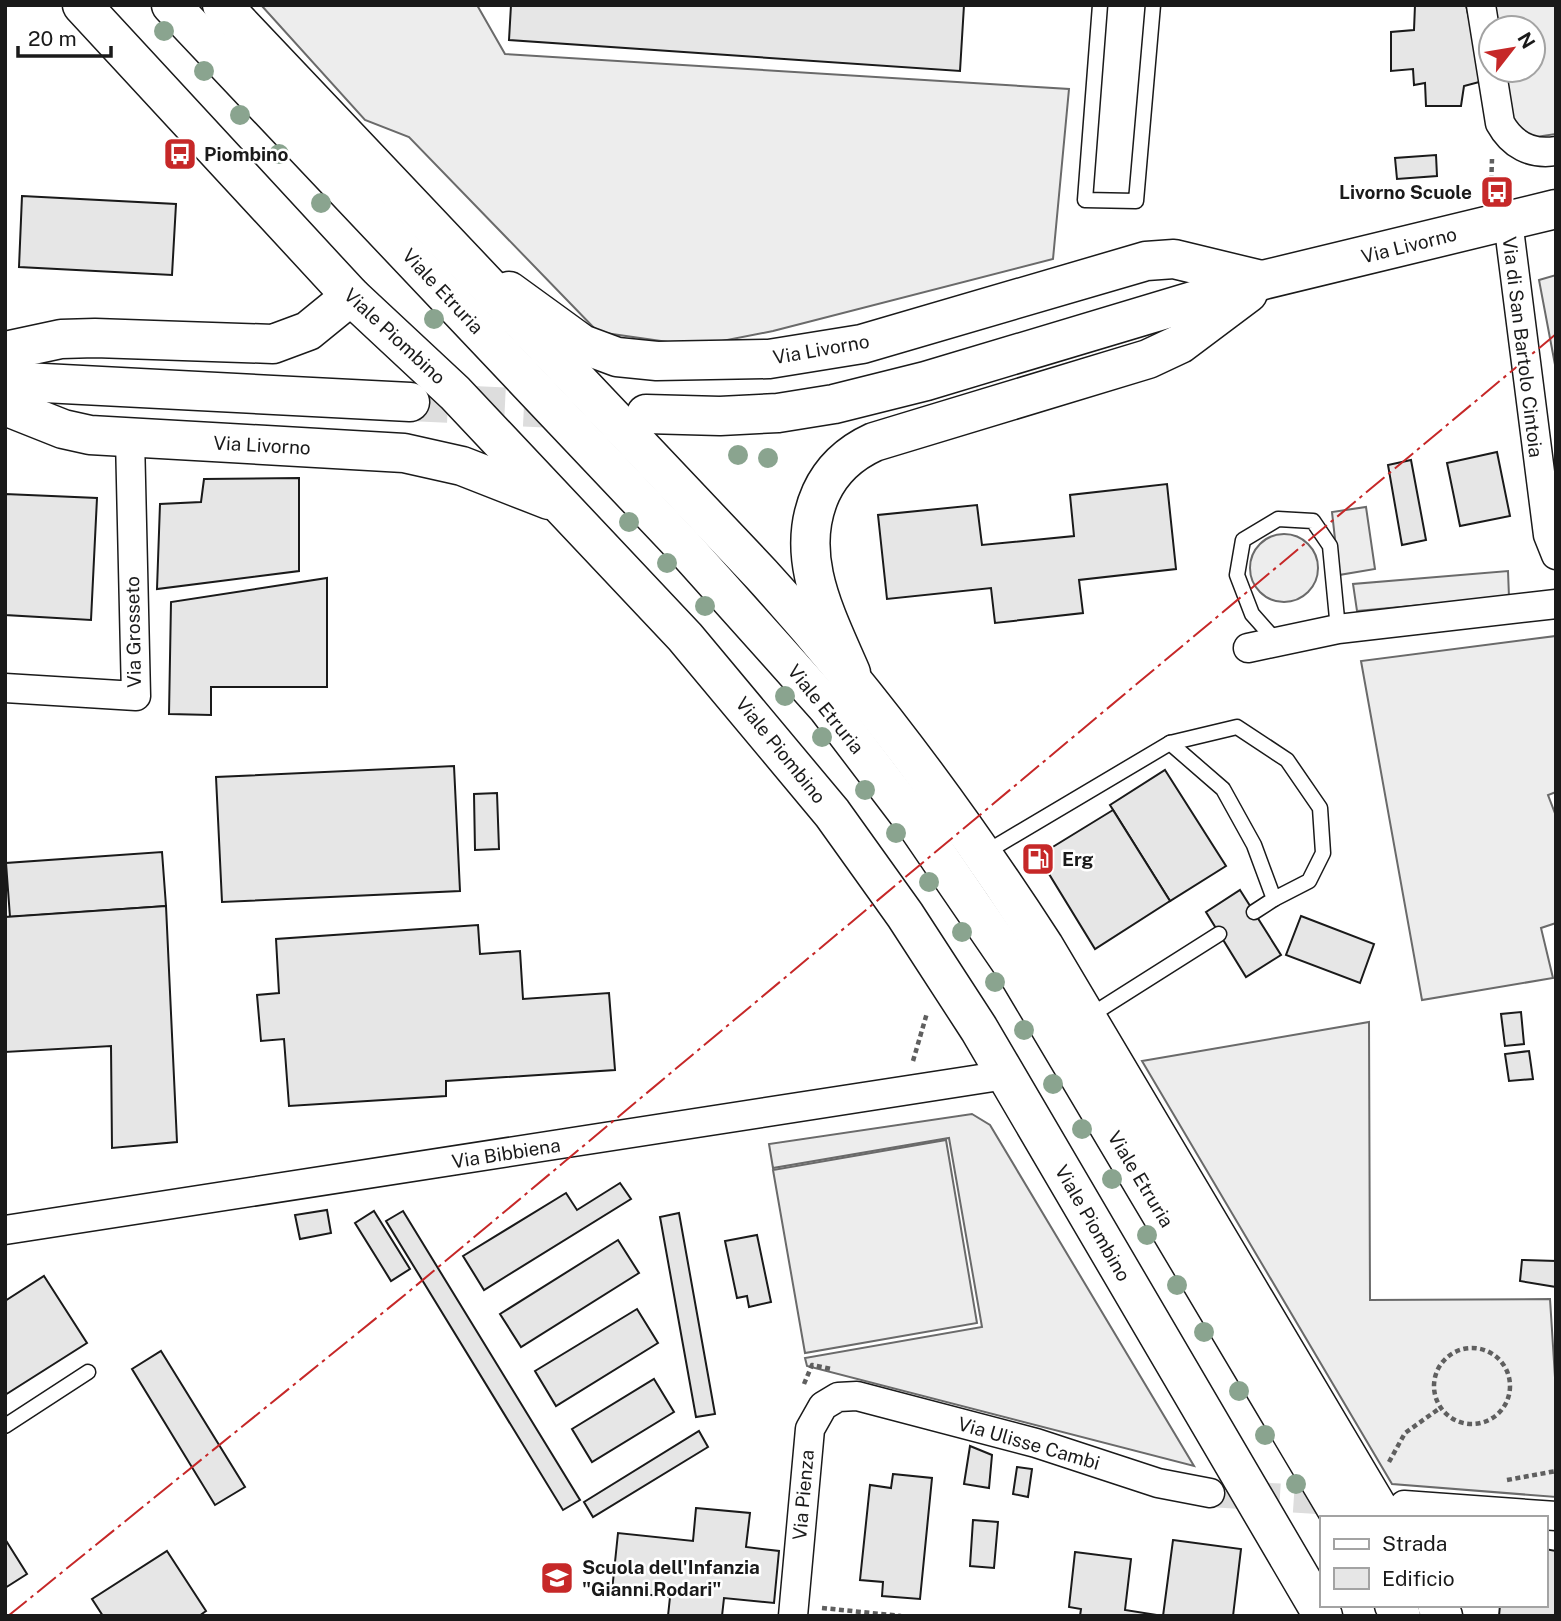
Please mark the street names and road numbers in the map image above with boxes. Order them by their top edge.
street label: Via Livorno [1359,223,1459,267]
street label: Via di San Bartolo Cintoia [1499,235,1547,459]
street label: Viale Etruria [398,244,488,338]
street label: Viale Piombino [340,283,450,389]
street label: Via Livorno [771,330,871,368]
street label: Via Livorno [213,431,311,459]
street label: Via Grosseto [121,576,145,688]
street label: Viale Etruria [783,660,869,758]
street label: Viale Piombino [731,692,831,808]
street label: Viale Etruria [1104,1127,1178,1231]
street label: Via Bibbiena [450,1134,562,1172]
street label: Viale Piombino [1051,1161,1135,1285]
street label: Via Ulisse Cambi [955,1412,1103,1474]
street label: Via Pienza [788,1449,818,1541]

